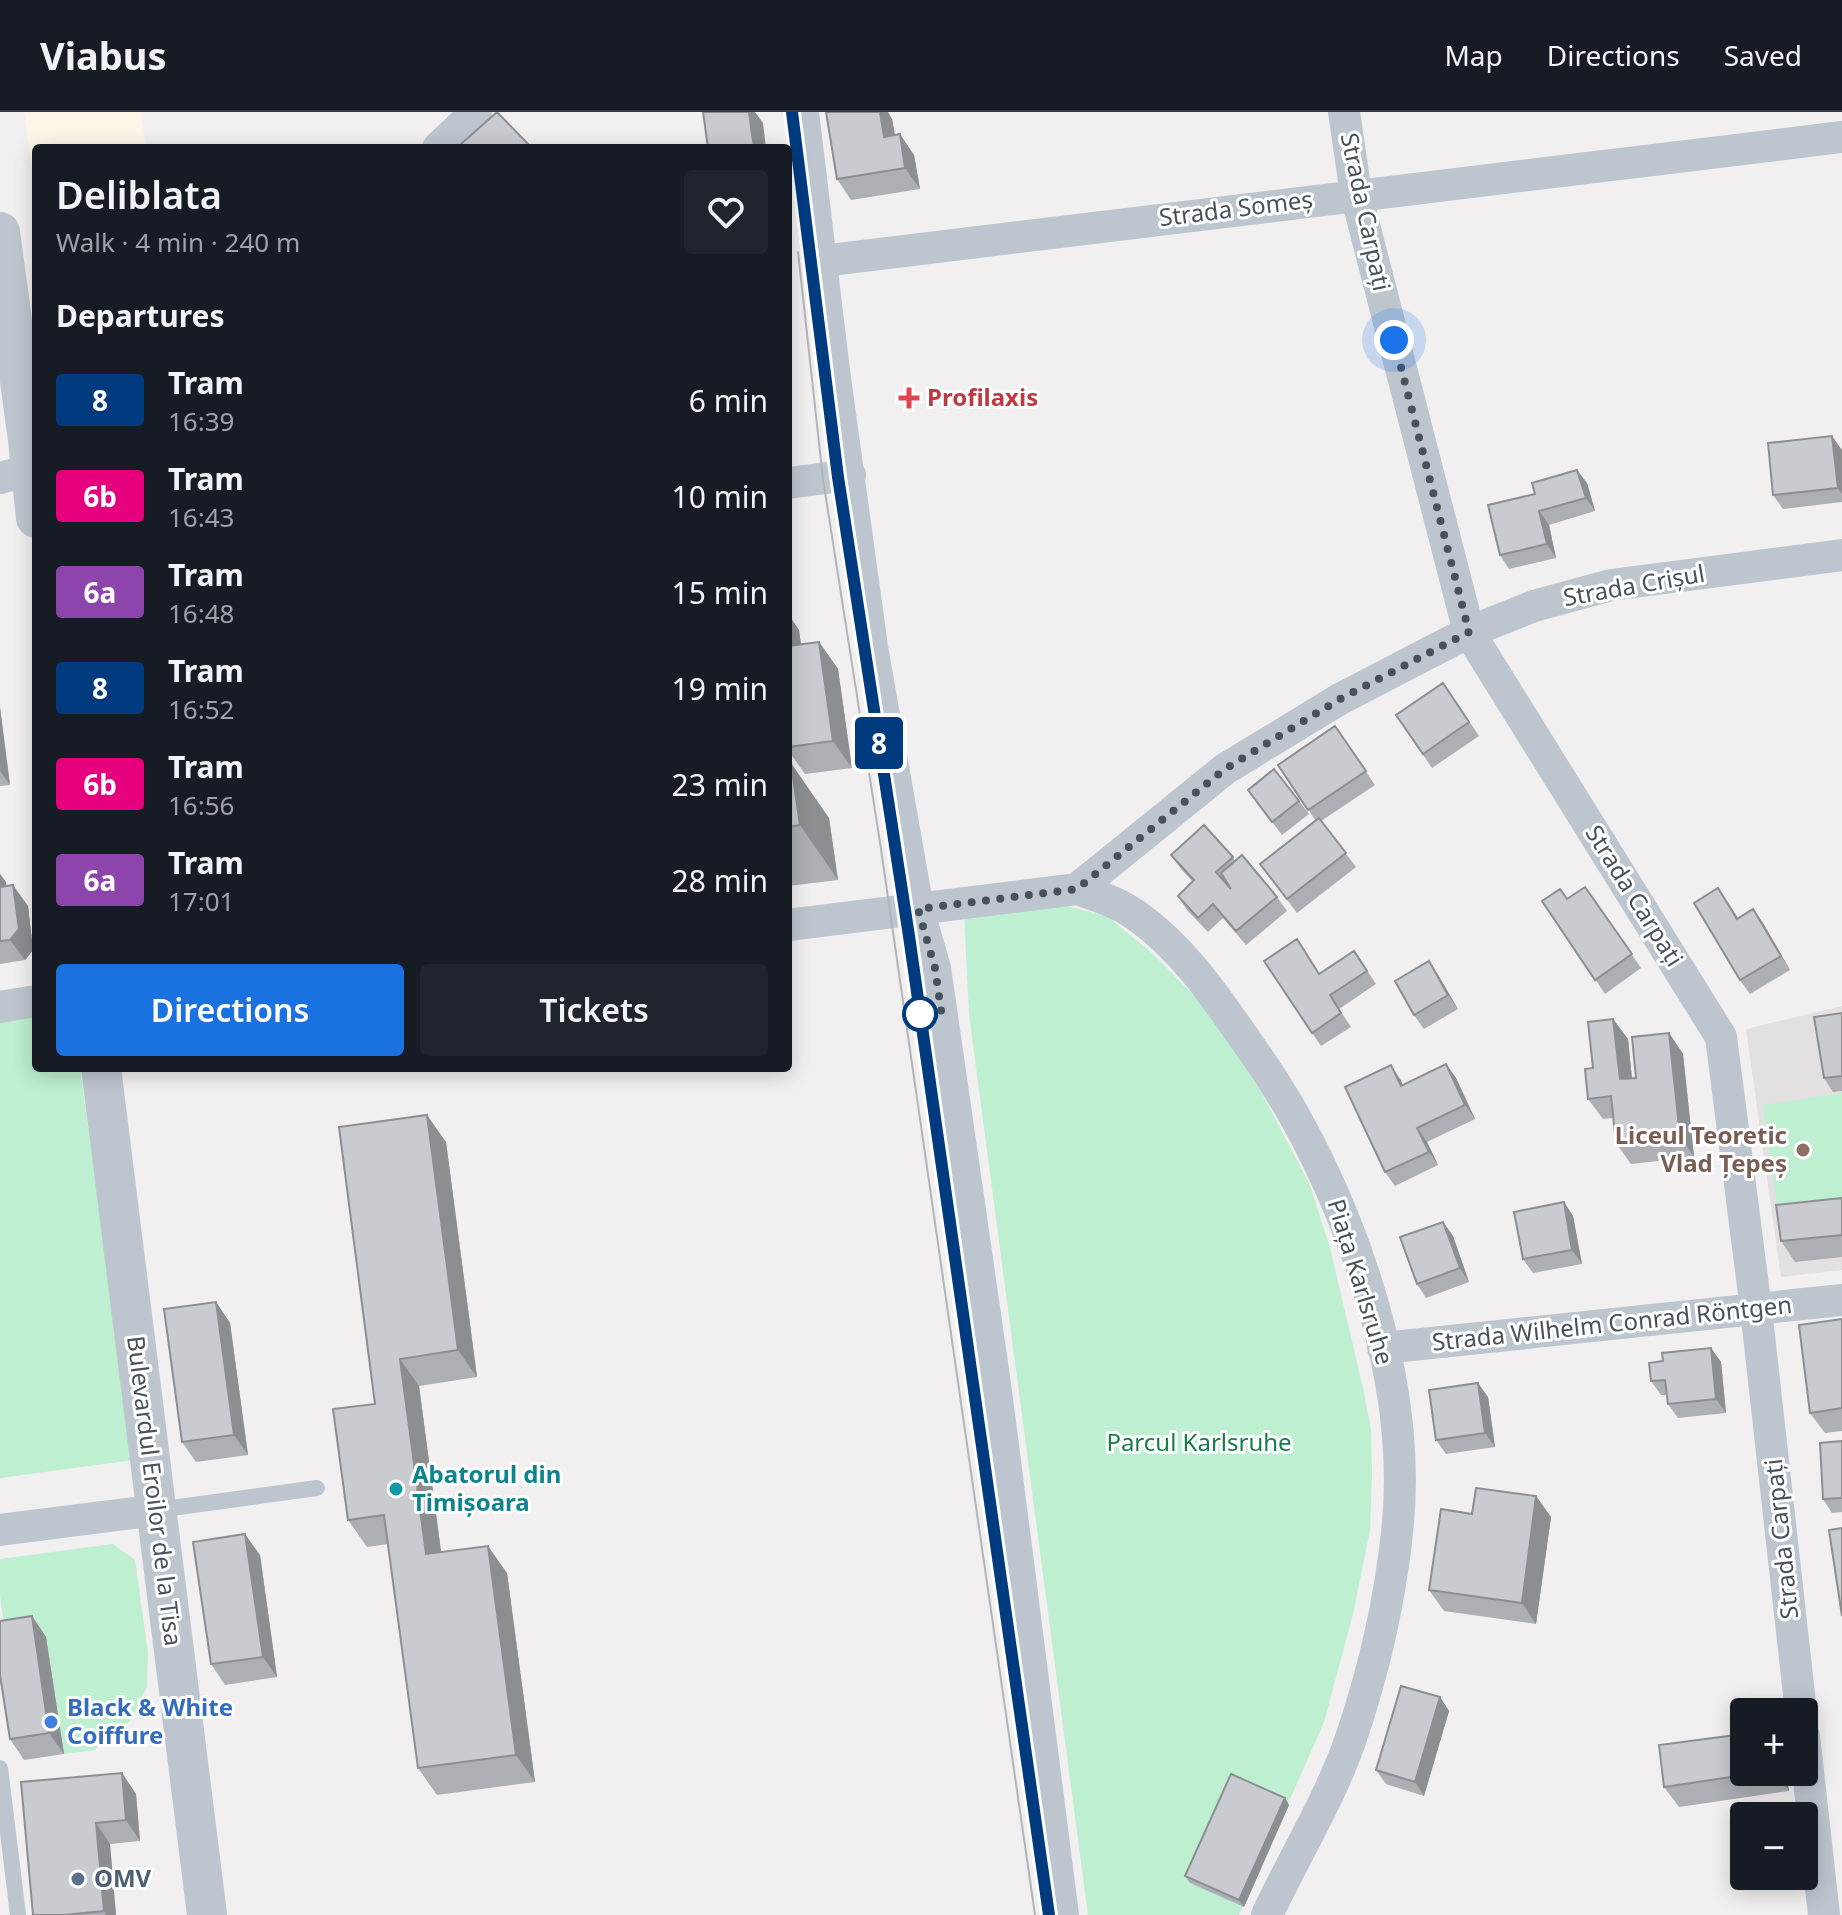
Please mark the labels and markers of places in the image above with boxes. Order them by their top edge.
place label: Profilaxis [927,380,1038,413]
marker: Profilaxis [898,387,920,409]
unlabelled marker [903,997,937,1031]
place label: Liceul Teoretic Vlad Țepeș [1615,1118,1787,1179]
marker: Liceul Teoretic Vlad Țepeș [1794,1141,1812,1159]
place label: Abatorul din Timișoara [412,1457,561,1518]
marker: Abatorul din Timișoara [387,1480,405,1498]
place label: Black & White Coiffure [67,1690,233,1751]
marker: Black & White Coiffure [42,1713,60,1731]
place label: OMV [94,1861,152,1894]
marker: OMV [69,1870,87,1888]

